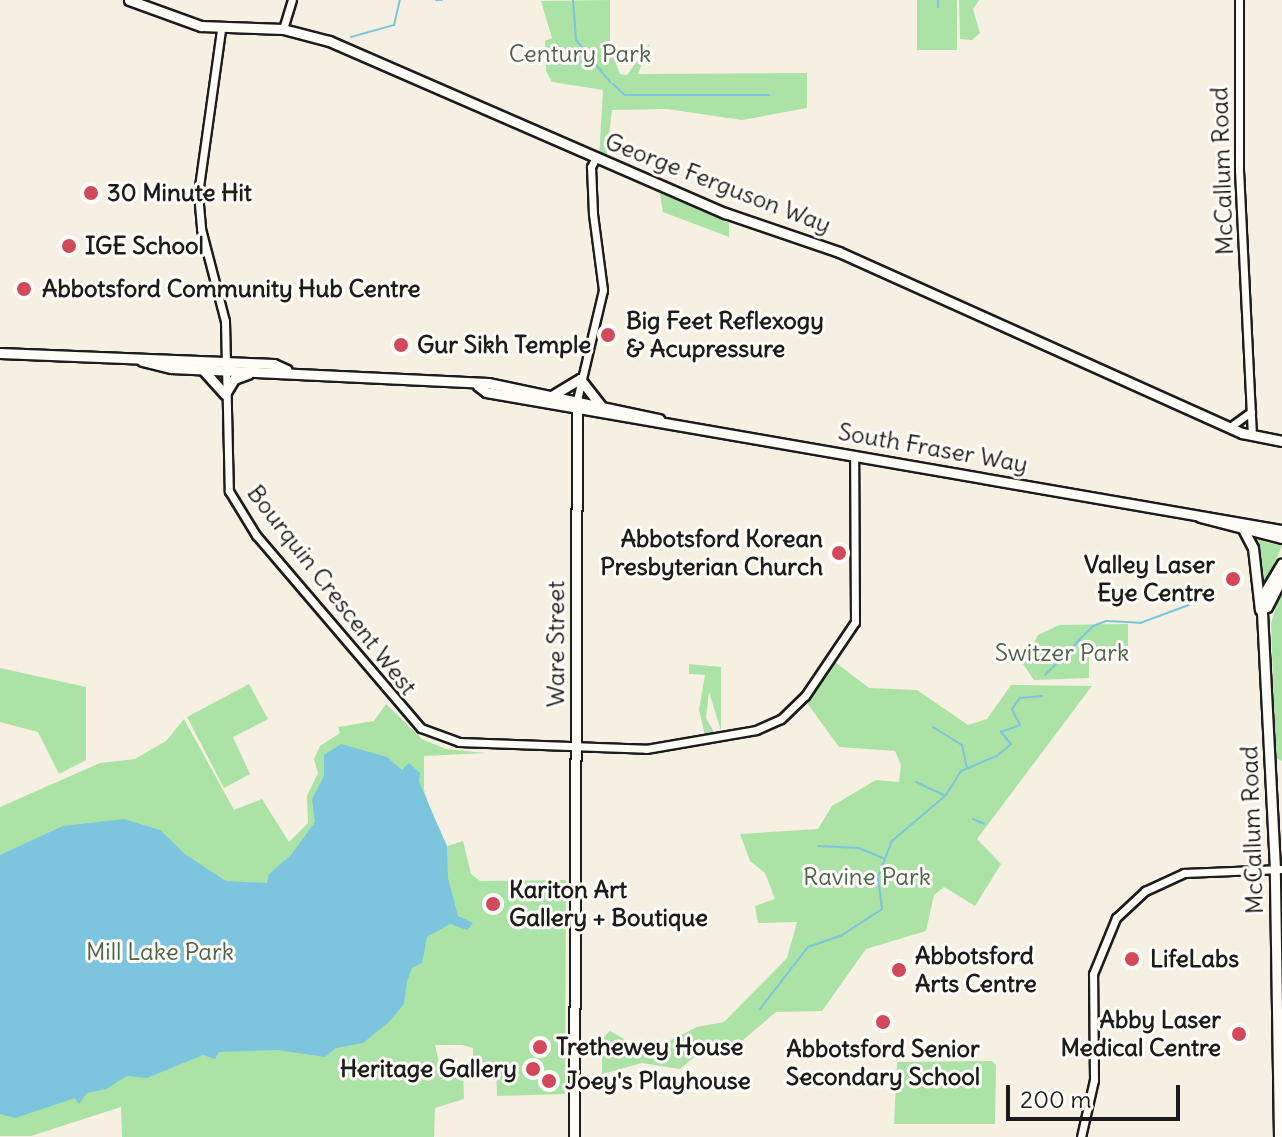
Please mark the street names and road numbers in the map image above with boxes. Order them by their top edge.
street label: McCallum Road [1205,86,1239,256]
street label: George Ferguson Way [601,127,835,239]
street label: South Fraser Way [836,417,1030,479]
street label: Bourquin Crescent West [241,479,423,701]
street label: Ware Street [542,581,570,707]
street label: McCallum Road [1235,745,1269,915]

